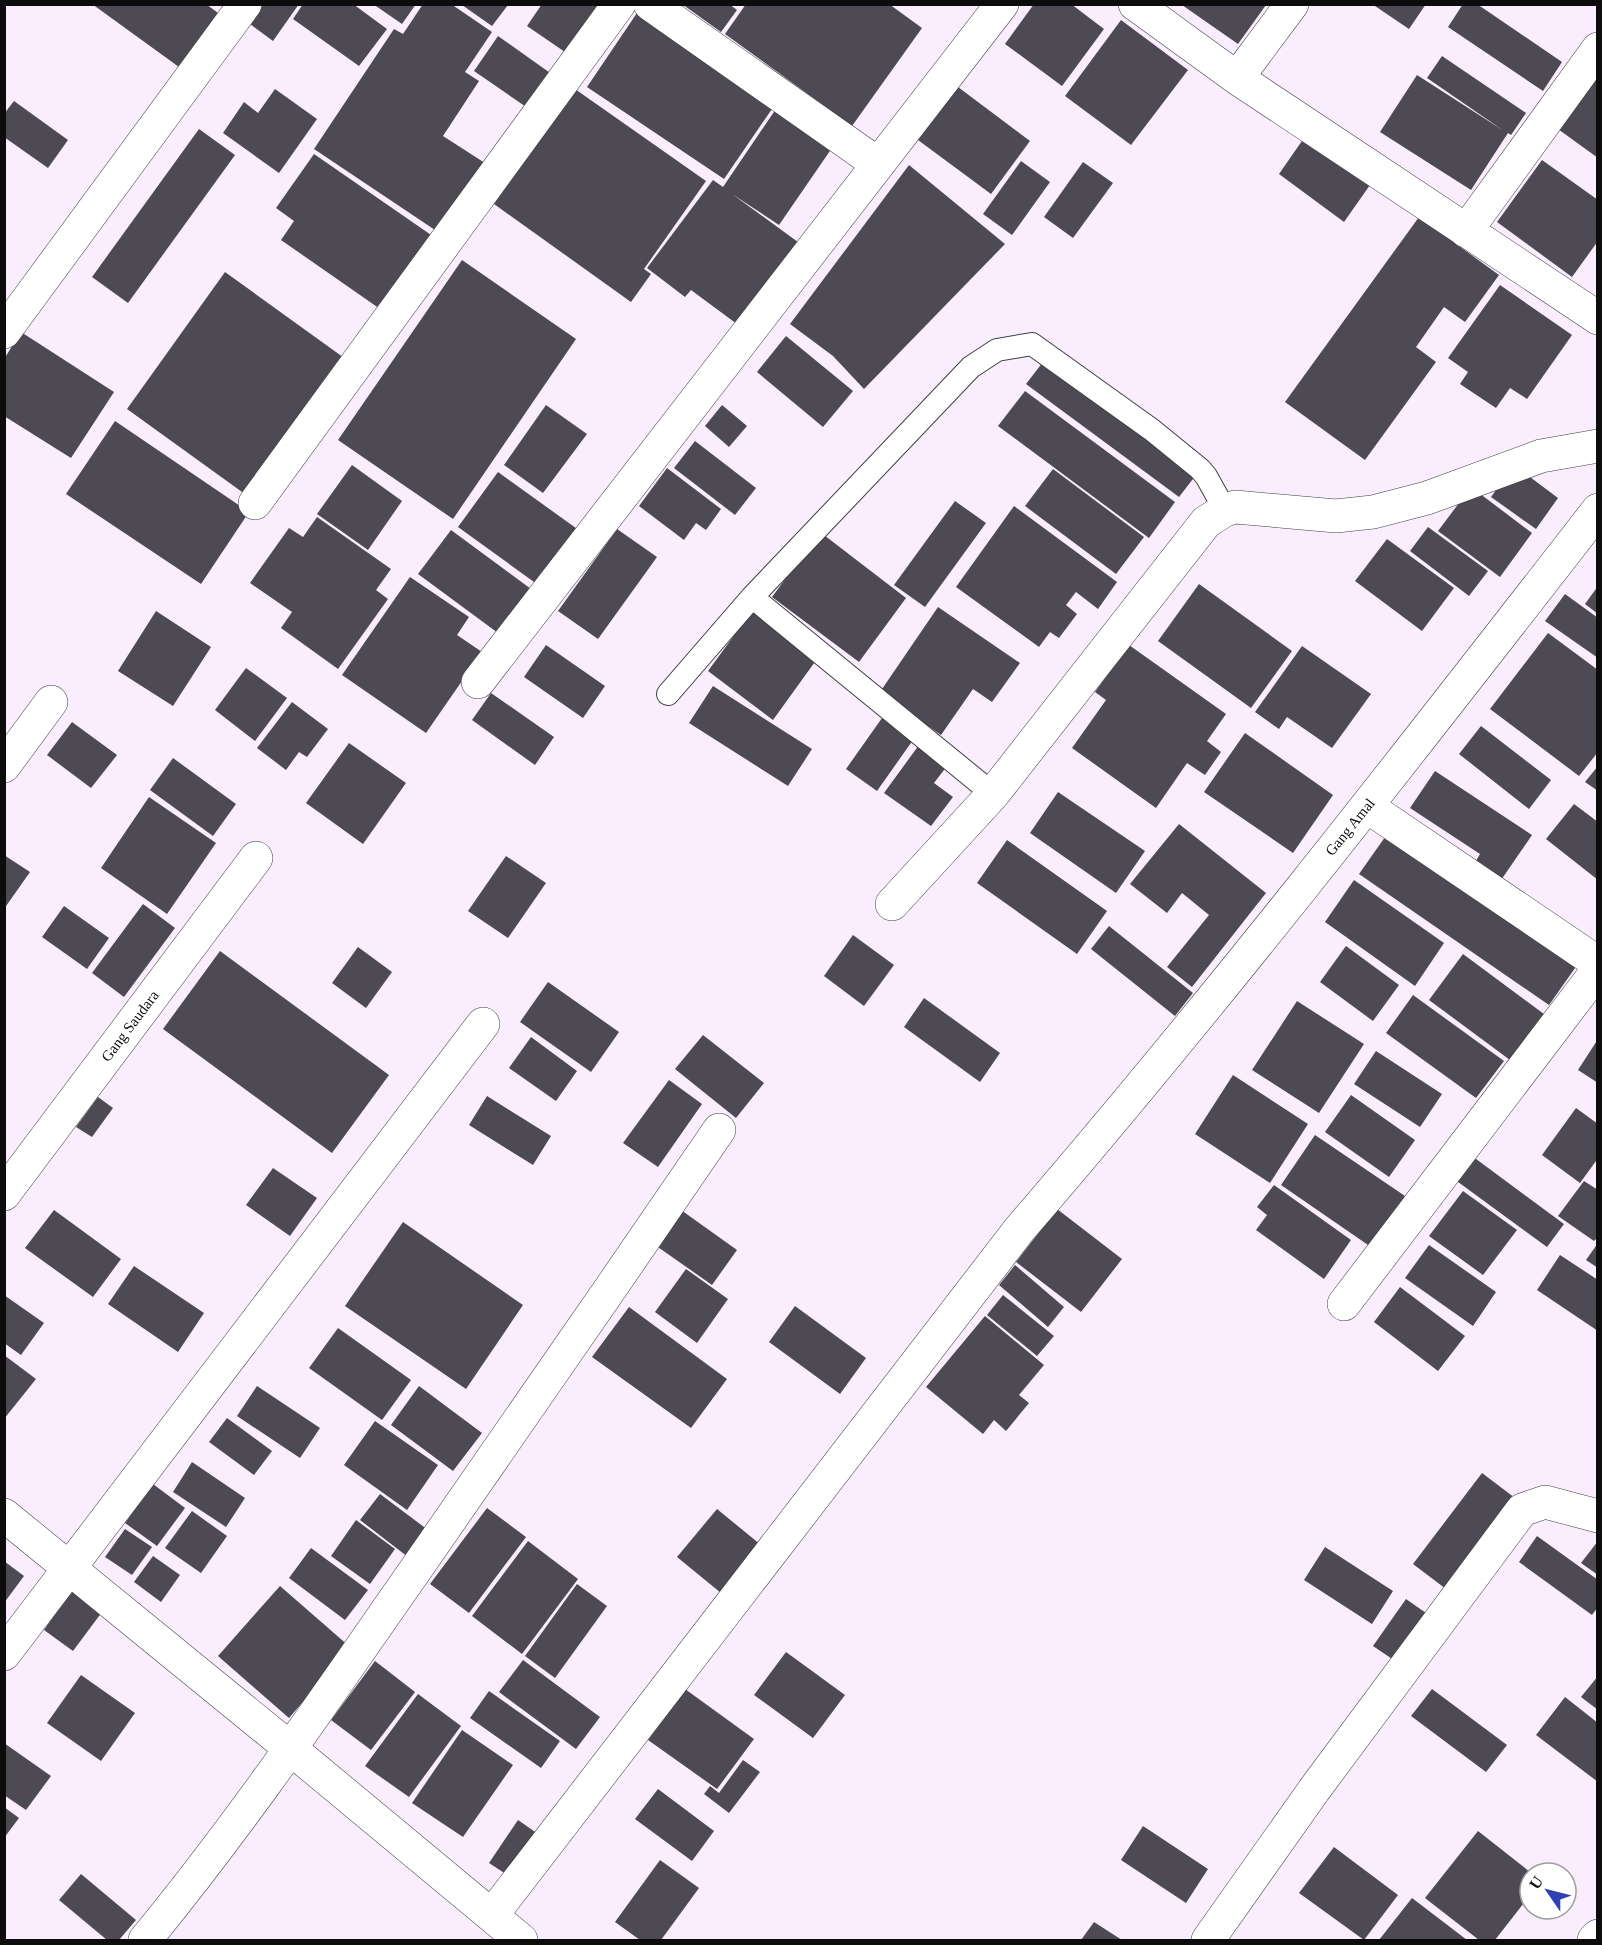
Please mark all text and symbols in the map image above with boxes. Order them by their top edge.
street label: Gang Amal [1322,795,1378,859]
street label: Gang Saudara [98,987,162,1065]
north arrow [1518,1861,1578,1921]
text: U [1526,1873,1547,1892]

